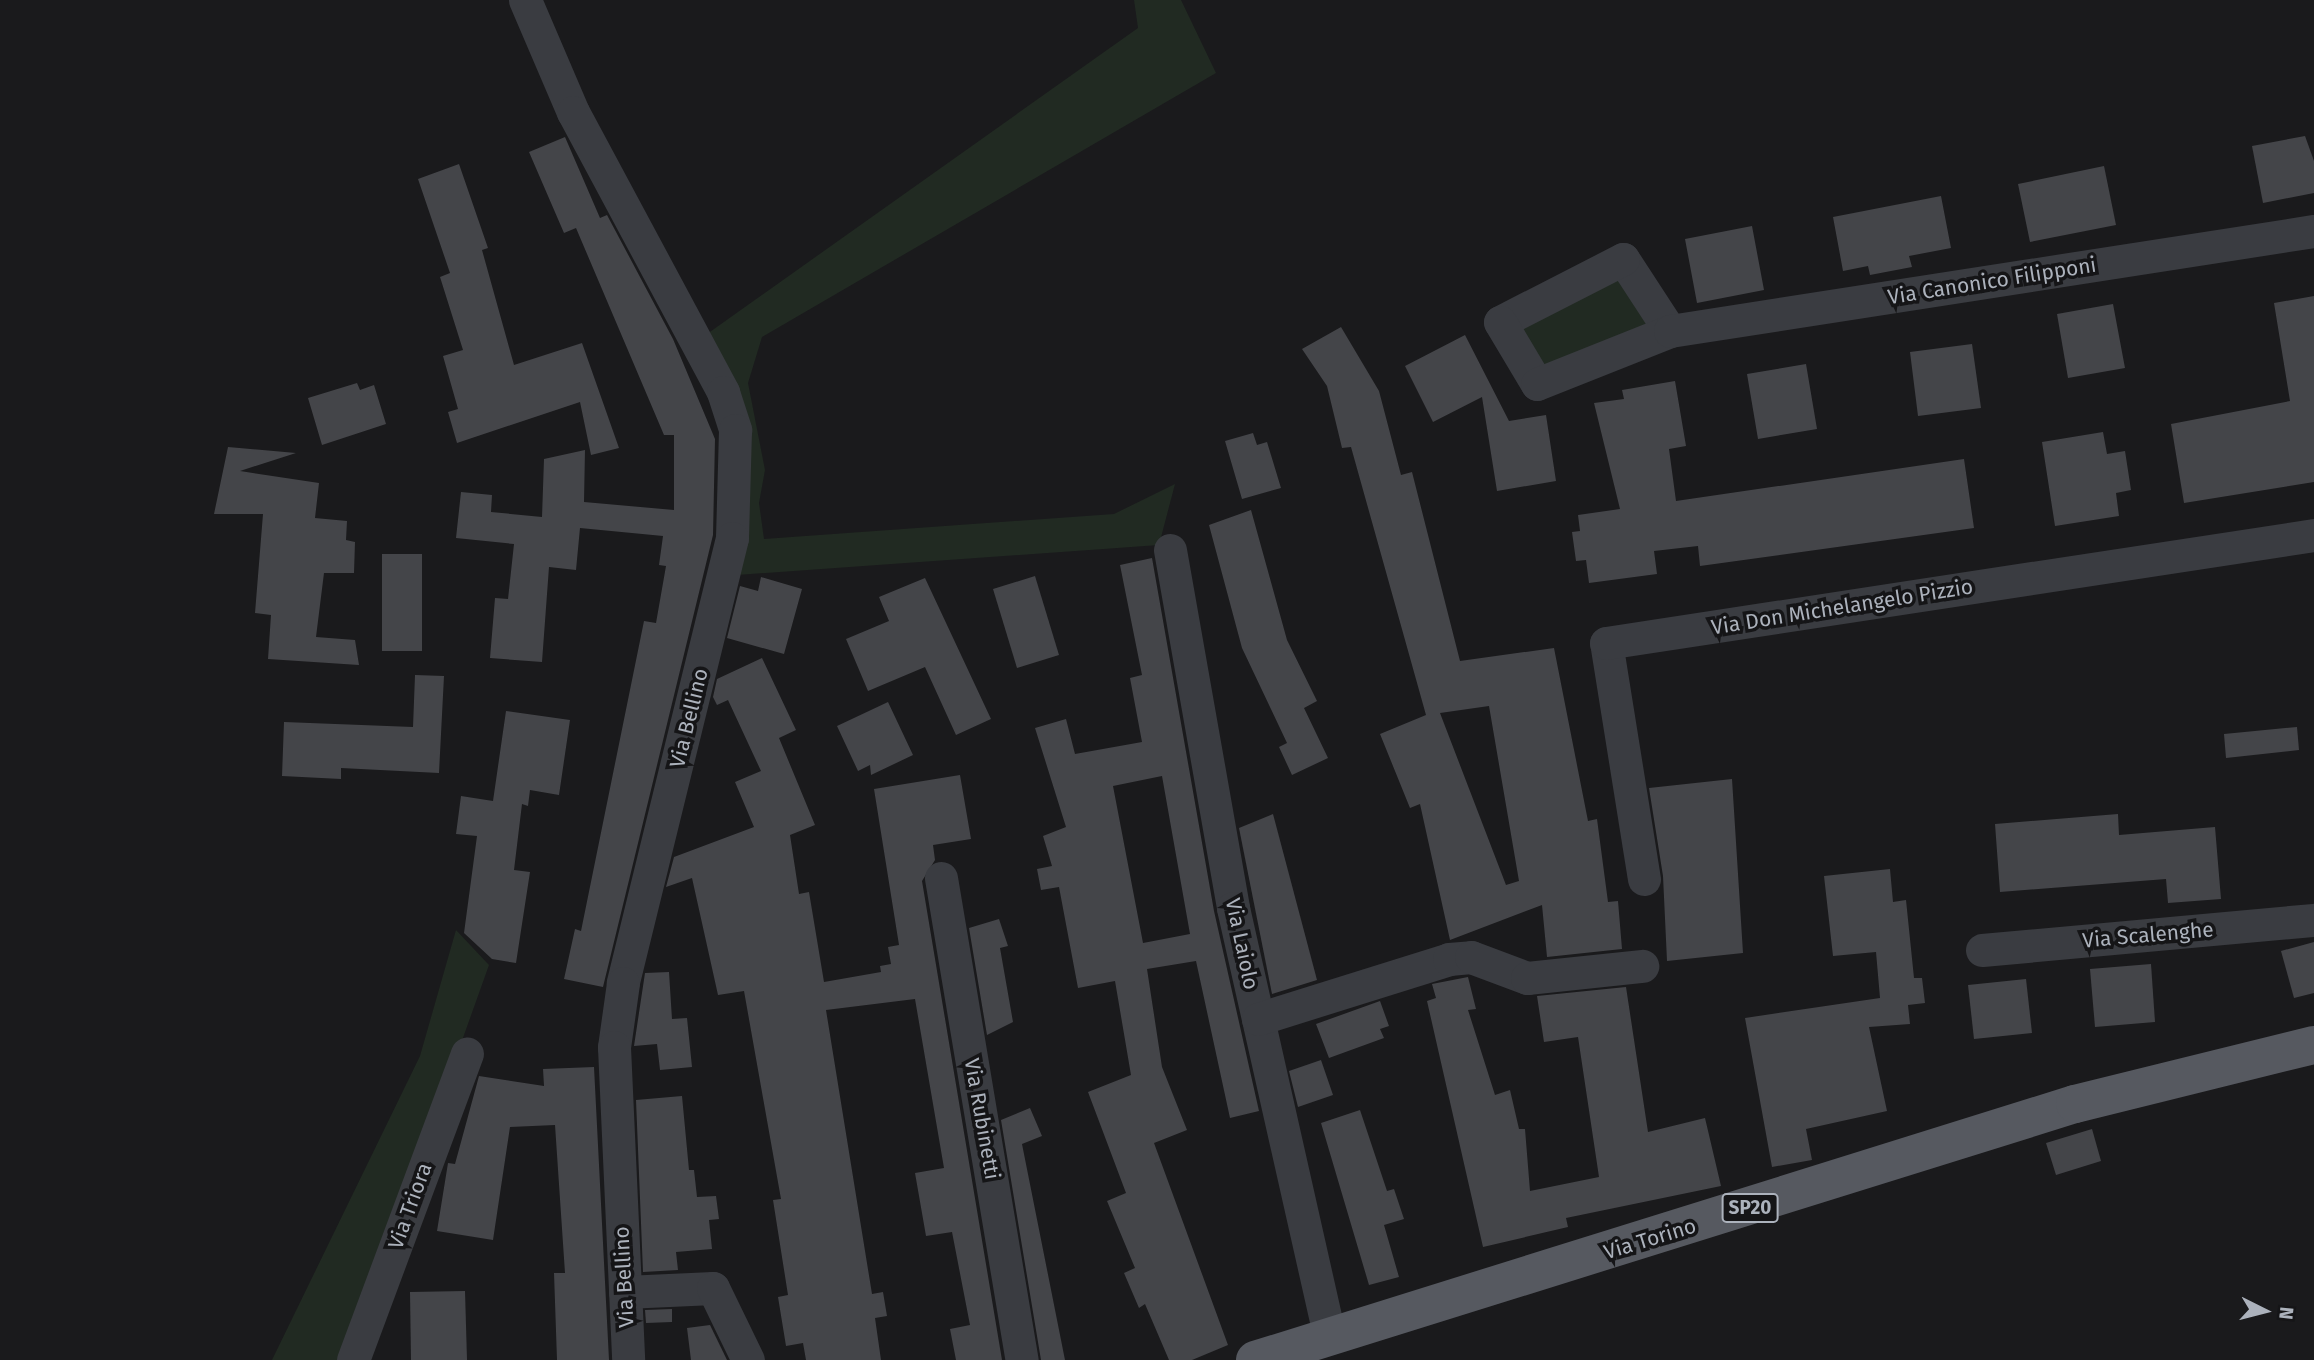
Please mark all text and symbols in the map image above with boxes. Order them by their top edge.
street label: Via Canonico Filipponi [1886,252,2098,310]
street label: Via Don Michelangelo Pizzio [1709,574,1975,640]
street label: Via Bellino [664,666,714,770]
street label: Via Laiolo [1220,896,1264,992]
street label: Via Scalenghe [2081,917,2215,953]
street label: Via Rubinetti [959,1056,1005,1182]
street label: Via Triora [383,1159,437,1253]
road number: SP20 [1720,1192,1780,1224]
street label: Via Torino [1601,1213,1699,1265]
street label: Via Bellino [609,1226,639,1328]
north arrow [2230,1276,2300,1346]
text: N [2274,1306,2298,1321]

